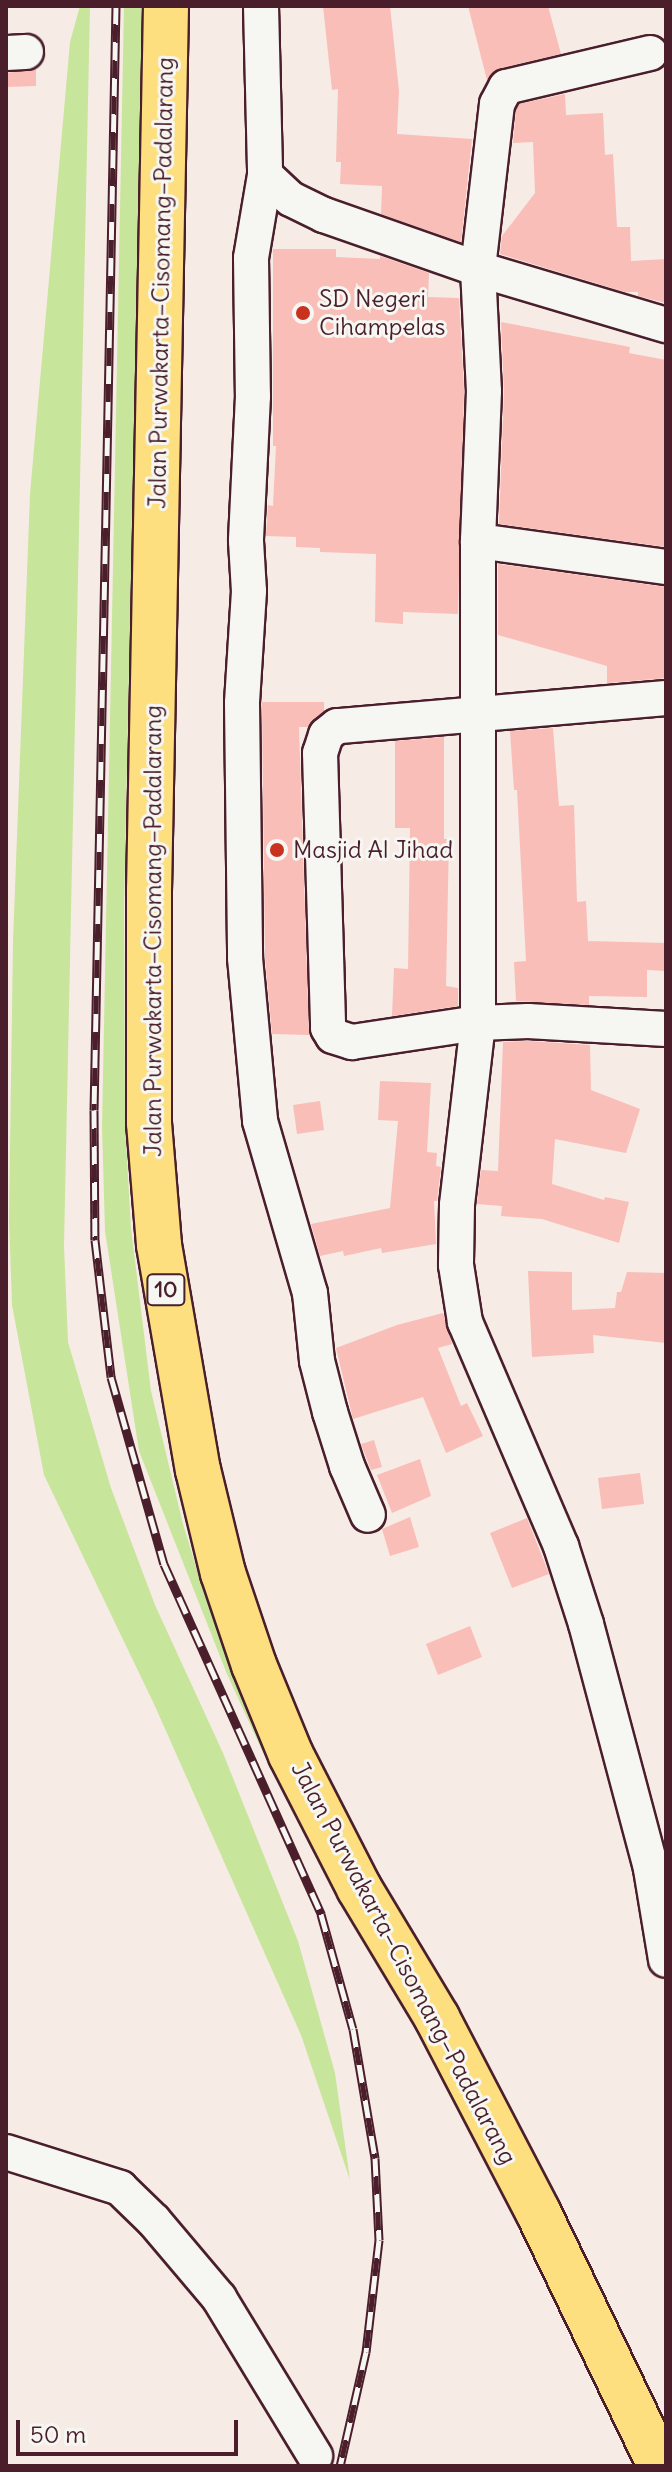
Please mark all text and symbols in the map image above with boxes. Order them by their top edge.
street label: Jalan Purwakarta–Cisomang–Padalarang [143,57,179,509]
place label: SD Negeri Cihampelas [319,285,445,341]
marker: SD Negeri Cihampelas [294,304,312,322]
street label: Jalan Purwakarta–Cisomang–Padalarang [139,705,167,1157]
place label: Masjid Al Jihad [293,836,453,864]
marker: Masjid Al Jihad [268,841,286,859]
road number: 10 [146,1272,186,1308]
street label: Jalan Purwakarta–Cisomang–Padalarang [285,1757,523,2169]
scale bar [20,2404,242,2454]
text: 50 m [30,2419,86,2449]

